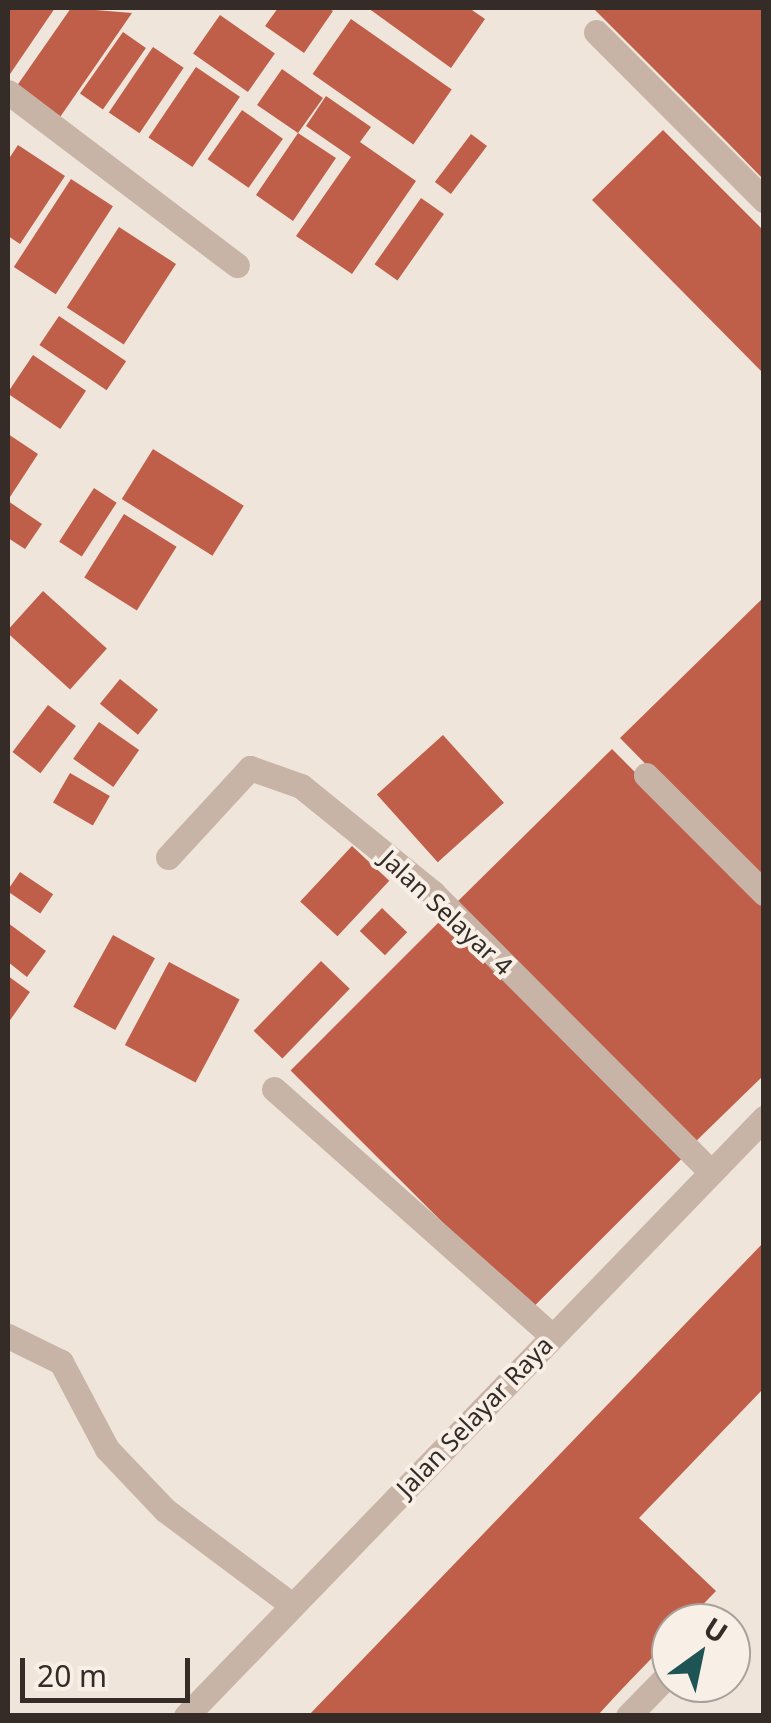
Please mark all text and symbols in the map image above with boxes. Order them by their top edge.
street label: Jalan Selayar 4 [375,843,519,981]
street label: Jalan Selayar Raya [390,1330,558,1502]
north arrow [651,1603,751,1703]
text: U [697,1608,735,1651]
scale bar [25,1638,195,1700]
text: 20 m [37,1655,107,1696]

